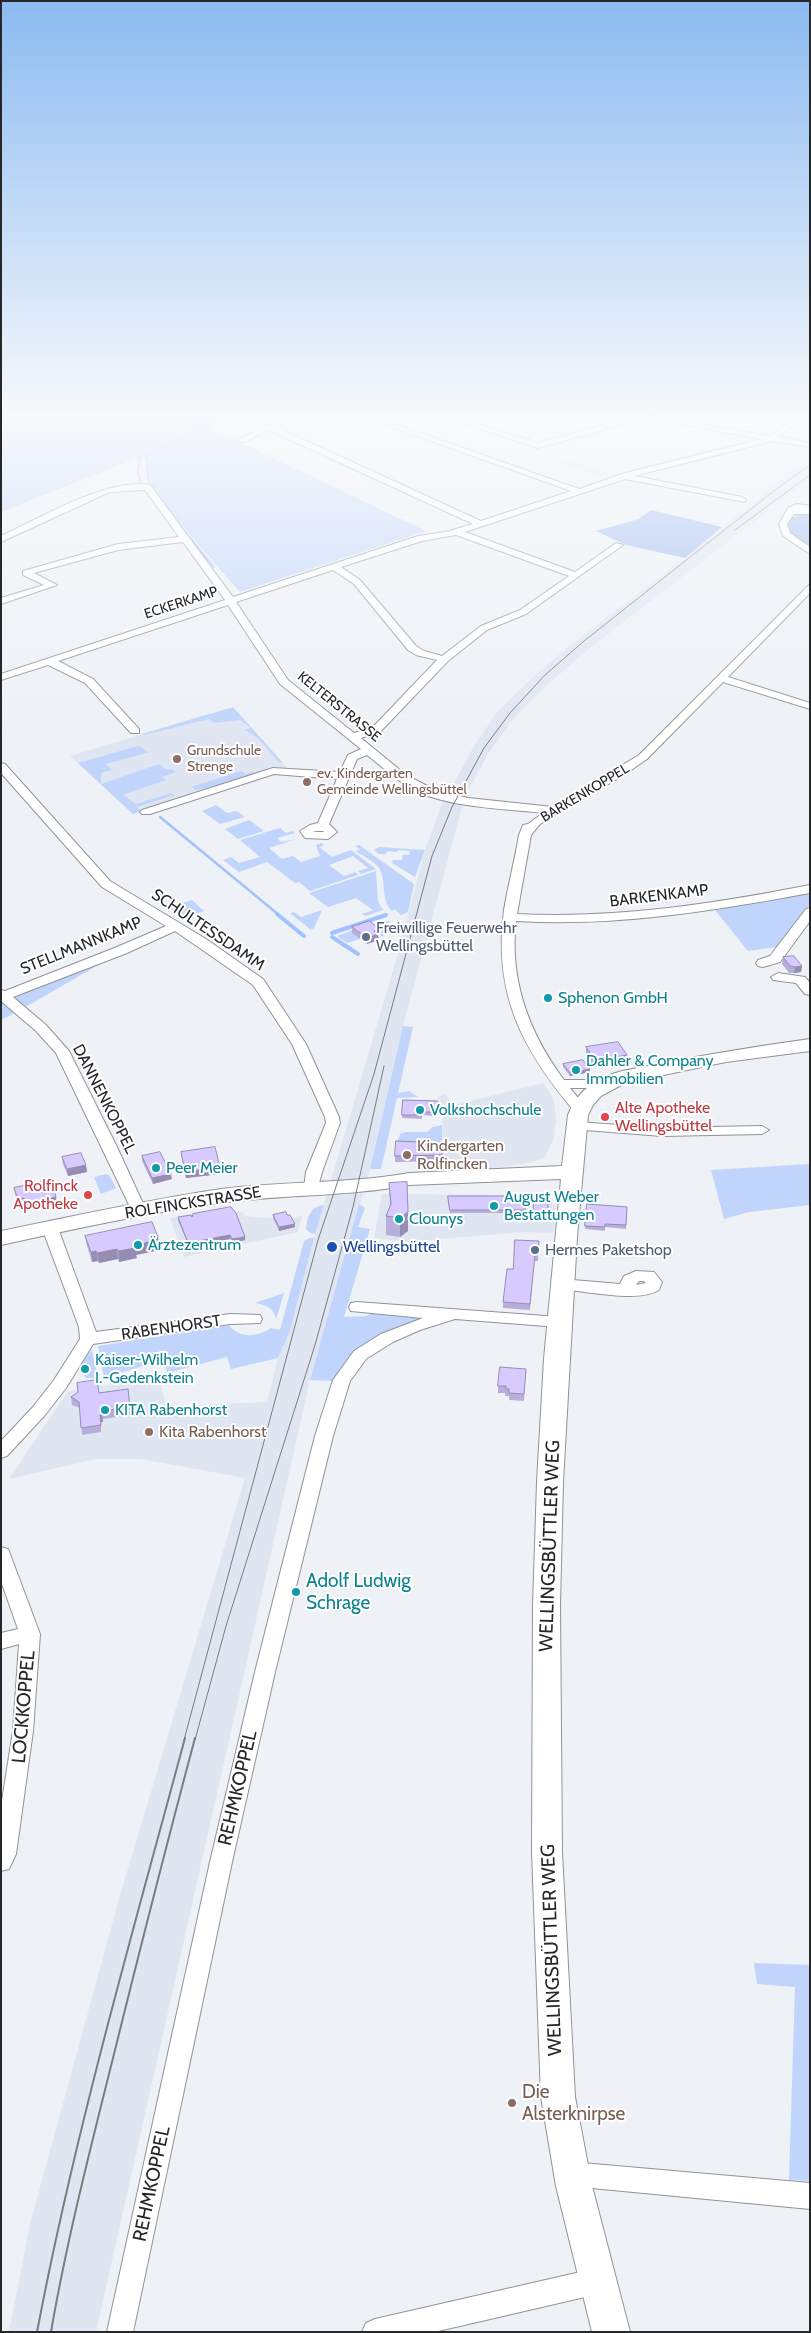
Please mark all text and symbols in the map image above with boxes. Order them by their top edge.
street label: ECKERKAMP [142,583,220,623]
street label: KELTERSTRASSE [294,668,384,746]
place label: Grundschule Strenge [187,743,261,776]
marker: Grundschule Strenge [171,753,183,765]
street label: BARKENKOPPEL [538,760,632,826]
place label: ev. Kindergarten Gemeinde Wellingsbüttel [317,766,467,799]
marker: ev. Kindergarten Gemeinde Wellingsbüttel [301,776,313,788]
street label: BARKENKAMP [609,880,709,912]
street label: SCHULTESSDAMM [148,885,268,975]
street label: STELLMANNKAMP [18,913,144,979]
place label: Freiwillige Feuerwehr Wellingsbüttel [376,918,517,956]
marker: Freiwillige Feuerwehr Wellingsbüttel [360,931,372,943]
place label: Sphenon GmbH [558,988,668,1008]
marker: Sphenon GmbH [542,992,554,1004]
street label: DANNENKOPPEL [68,1041,140,1157]
place label: Dahler & Company Immobilien [586,1051,714,1089]
marker: Dahler & Company Immobilien [570,1064,582,1076]
place label: Alte Apotheke Wellingsbüttel [615,1098,712,1136]
place label: Volkshochschule [430,1100,541,1120]
marker: Volkshochschule [414,1104,426,1116]
marker: Alte Apotheke Wellingsbüttel [599,1111,611,1123]
place label: Kindergarten Rolfincken [417,1136,504,1174]
marker: Kindergarten Rolfincken [401,1149,413,1161]
place label: Peer Meier [166,1158,238,1178]
marker: Peer Meier [150,1162,162,1174]
place label: Rolfinck Apotheke [13,1176,78,1214]
street label: ROLFINCKSTRASSE [124,1183,262,1223]
place label: August Weber Bestattungen [504,1187,599,1225]
marker: Rolfinck Apotheke [82,1189,94,1201]
marker: August Weber Bestattungen [488,1200,500,1212]
place label: Clounys [409,1209,463,1229]
marker: Clounys [393,1213,405,1225]
place label: Ärztezentrum [148,1235,241,1255]
place label: Wellingsbüttel [343,1237,440,1257]
marker: Ärztezentrum [132,1239,144,1251]
marker: Wellingsbüttel [325,1240,339,1254]
place label: Hermes Paketshop [545,1240,672,1260]
marker: Hermes Paketshop [529,1244,541,1256]
street label: RABENHORST [120,1312,222,1344]
place label: Kaiser-Wilhelm I.-Gedenkstein [95,1350,198,1388]
marker: Kaiser-Wilhelm I.-Gedenkstein [79,1363,91,1375]
place label: KITA Rabenhorst [115,1400,227,1420]
marker: KITA Rabenhorst [99,1404,111,1416]
place label: Kita Rabenhorst [159,1422,266,1442]
marker: Kita Rabenhorst [143,1426,155,1438]
street label: WELLINGSBÜTTLER WEG [535,1440,565,1652]
place label: Adolf Ludwig Schrage [306,1570,411,1614]
marker: Adolf Ludwig Schrage [290,1586,302,1598]
street label: LOCKKOPPEL [8,1650,40,1764]
street label: REHMKOPPEL [214,1728,262,1848]
street label: WELLINGSBÜTTLER WEG [537,1844,567,2056]
place label: Die Alsterknirpse [522,2081,625,2125]
marker: Die Alsterknirpse [506,2097,518,2109]
street label: REHMKOPPEL [129,2124,175,2244]

